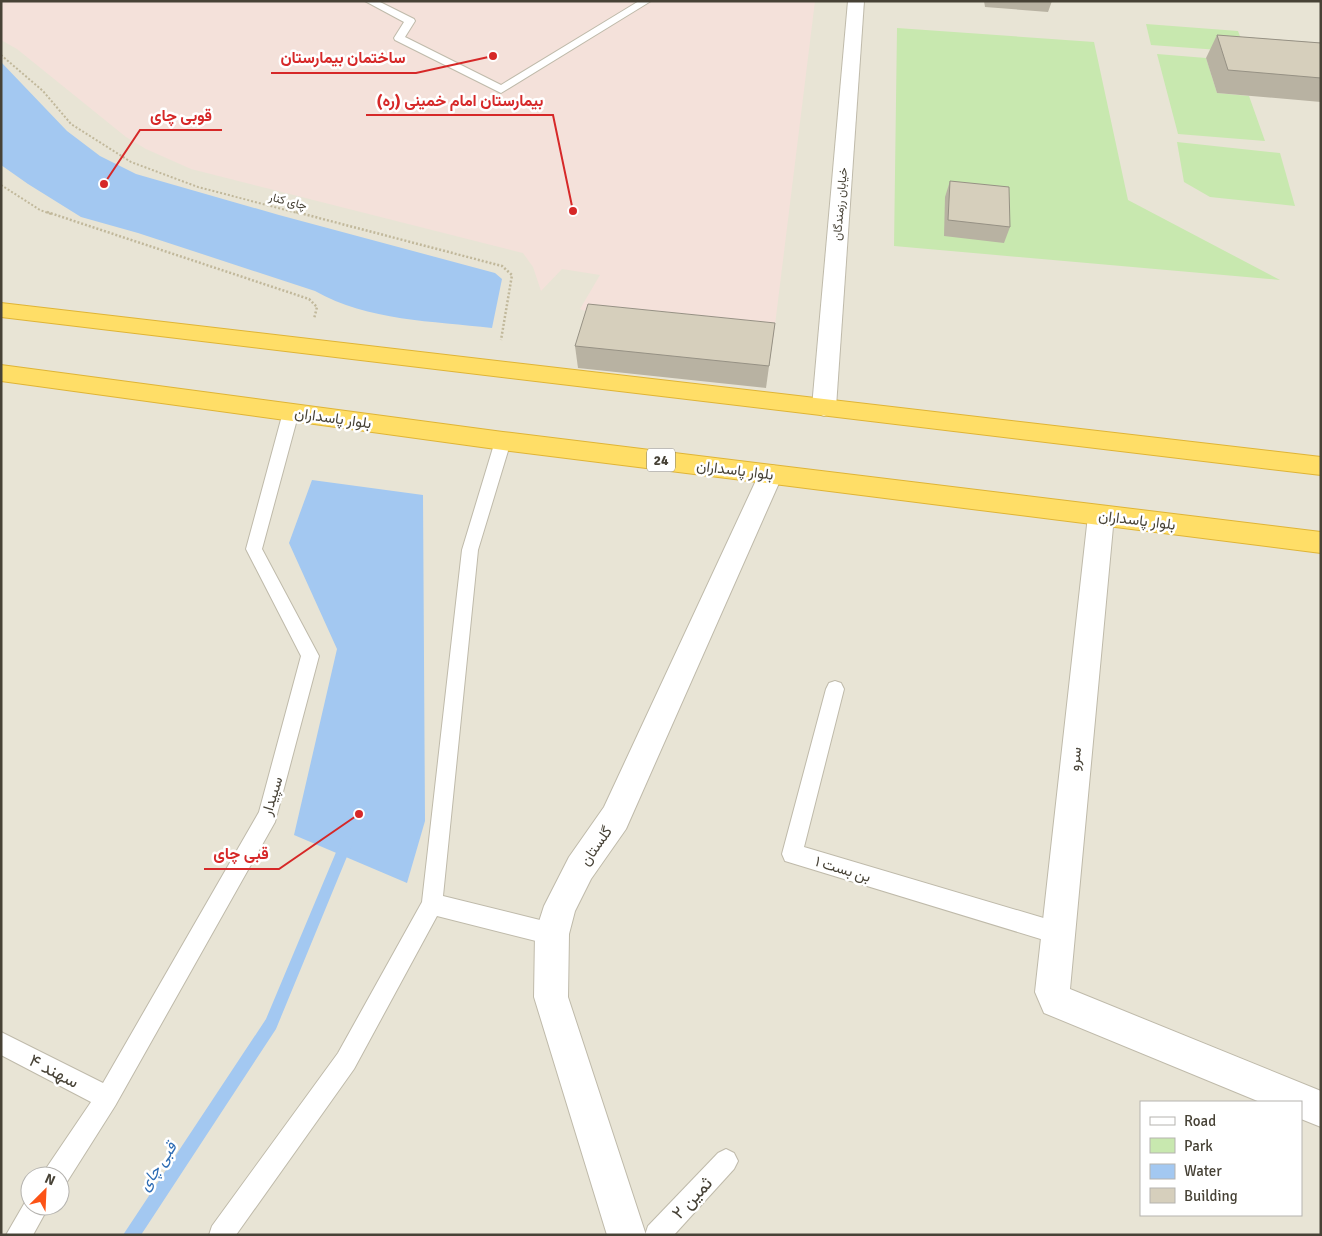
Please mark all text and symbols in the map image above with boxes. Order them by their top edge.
callout: ساختمان بیمارستان [271,42,416,73]
text: ساختمان بیمارستان [280,48,406,68]
callout: بیمارستان امام خمینی (ره) [366,84,553,115]
text: بیمارستان امام خمینی (ره) [377,91,544,111]
callout: قوبی چای [140,99,222,130]
text: قوبی چای [150,106,212,127]
street label: خیابان رزمندگان [830,167,851,241]
street label: چای کنار [266,189,309,213]
street label: بلوار پاسداران [293,404,373,433]
road number: 24 [647,448,675,472]
street label: بلوار پاسداران [695,456,775,485]
street label: بلوار پاسداران [1097,506,1177,535]
street label: سرو [1065,746,1085,772]
street label: سپیدار [257,774,287,819]
street label: گلستان [576,823,616,869]
callout: قبی چای [204,838,279,869]
text: قبی چای [213,844,269,865]
street label: بن بست ۱ [813,852,873,887]
street label: سهند ۴ [25,1049,83,1093]
legend [1140,1101,1302,1216]
text: Road [1184,1112,1216,1130]
water label: قبی چای [134,1137,183,1195]
text: Park [1184,1137,1213,1155]
text: Water [1184,1162,1222,1180]
north arrow [20,1166,70,1216]
text: N [42,1170,58,1189]
street label: ثمین ۲ [667,1172,717,1224]
text: Building [1184,1187,1238,1205]

